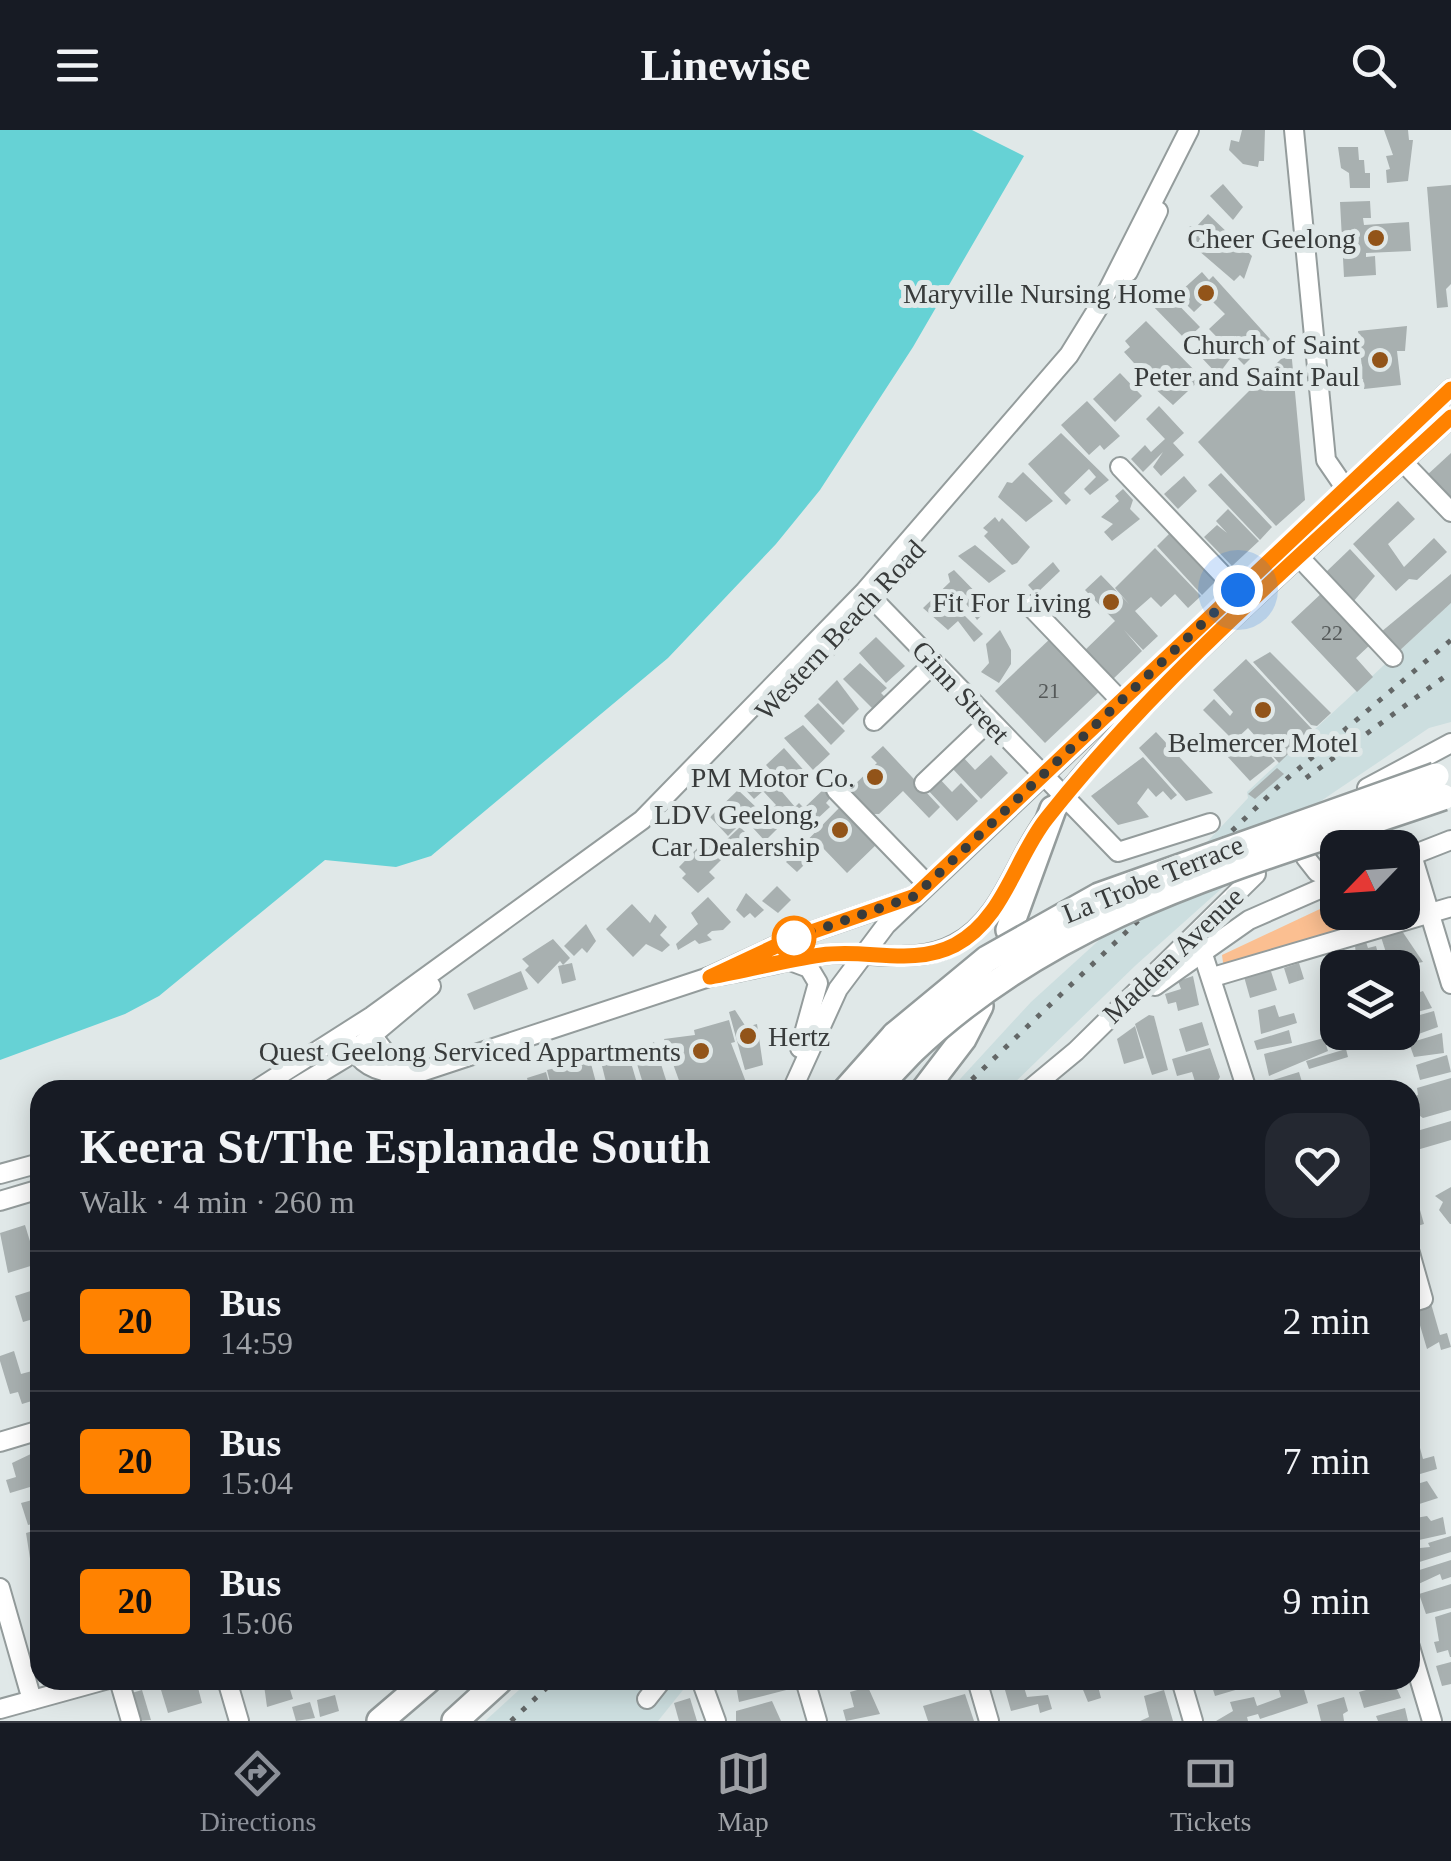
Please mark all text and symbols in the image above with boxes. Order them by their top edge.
icon: menu [50,38,105,93]
icon: search [1346,38,1401,93]
text: Linewise [640,40,811,90]
place label: Cheer Geelong [1187,223,1356,254]
marker: Cheer Geelong [1365,227,1387,249]
place label: Maryville Nursing Home [903,278,1186,309]
marker: Maryville Nursing Home [1195,282,1217,304]
place label: Church of Saint Peter and Saint Paul [1134,329,1360,392]
marker: Church of Saint Peter and Saint Paul [1369,349,1391,371]
street label: Western Beach Road [749,534,931,726]
your location [1213,565,1263,615]
place label: Fit For Living [932,587,1091,618]
marker: Fit For Living [1100,591,1122,613]
house number: 22 [1321,620,1343,645]
street label: Ginn Street [906,635,1016,750]
house number: 21 [1038,678,1060,703]
marker: Belmercer Motel [1252,699,1274,721]
place label: Belmercer Motel [1168,727,1358,758]
place label: PM Motor Co. [691,762,855,793]
marker: PM Motor Co. [864,766,886,788]
place label: LDV Geelong, Car Dealership [651,799,820,862]
marker: LDV Geelong, Car Dealership [829,819,851,841]
street label: La Trobe Terrace [1058,829,1248,929]
north arrow [1320,830,1420,930]
map controls [1320,830,1420,1050]
street label: Madden Avenue [1097,881,1249,1029]
unlabelled marker [773,917,815,959]
button: layers [1320,950,1420,1050]
place label: Hertz [768,1021,830,1052]
marker: Hertz [737,1025,759,1047]
place label: Quest Geelong Serviced Appartments [259,1036,681,1067]
marker: Quest Geelong Serviced Appartments [690,1040,712,1062]
button: heart [1265,1113,1370,1218]
text: Keera St/The Esplanade South [80,1120,711,1173]
text: Walk · 4 min · 260 m [80,1184,355,1220]
text: Bus [220,1282,281,1324]
text: 2 min [1282,1300,1370,1342]
text: 20 [118,1302,153,1341]
text: 14:59 [220,1325,293,1361]
text: Bus [220,1422,281,1464]
text: 7 min [1282,1440,1370,1482]
text: 20 [118,1442,153,1481]
text: 15:04 [220,1465,293,1501]
text: Bus [220,1562,281,1604]
text: 9 min [1282,1580,1370,1622]
text: 20 [118,1582,153,1621]
text: 15:06 [220,1605,293,1641]
tab: Directions [200,1746,316,1838]
tab: Map [716,1746,771,1838]
tab: Tickets [1170,1746,1251,1838]

